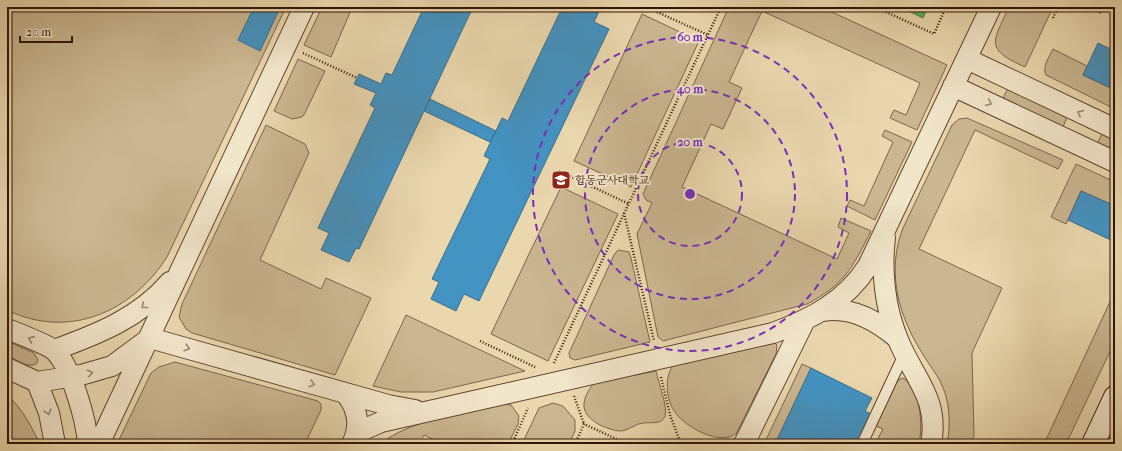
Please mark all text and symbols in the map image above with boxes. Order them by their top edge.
scale bar [20,18,72,44]
text: 20 m [26,25,51,39]
text: 60 m [677,30,704,44]
text: 40 m [676,82,704,97]
one-way arrow [984,98,992,106]
one-way arrow [1076,110,1084,118]
text: 20 m [677,135,704,149]
school or university icon: 합동군사대학교 [550,169,572,191]
place label: 합동군사대학교 [575,174,650,187]
centre of rings [683,187,697,201]
one-way arrow [142,302,149,309]
one-way arrow [27,336,34,344]
one-way arrow [183,343,190,352]
one-way arrow [86,370,93,378]
one-way arrow [308,379,315,388]
one-way arrow [44,409,52,416]

